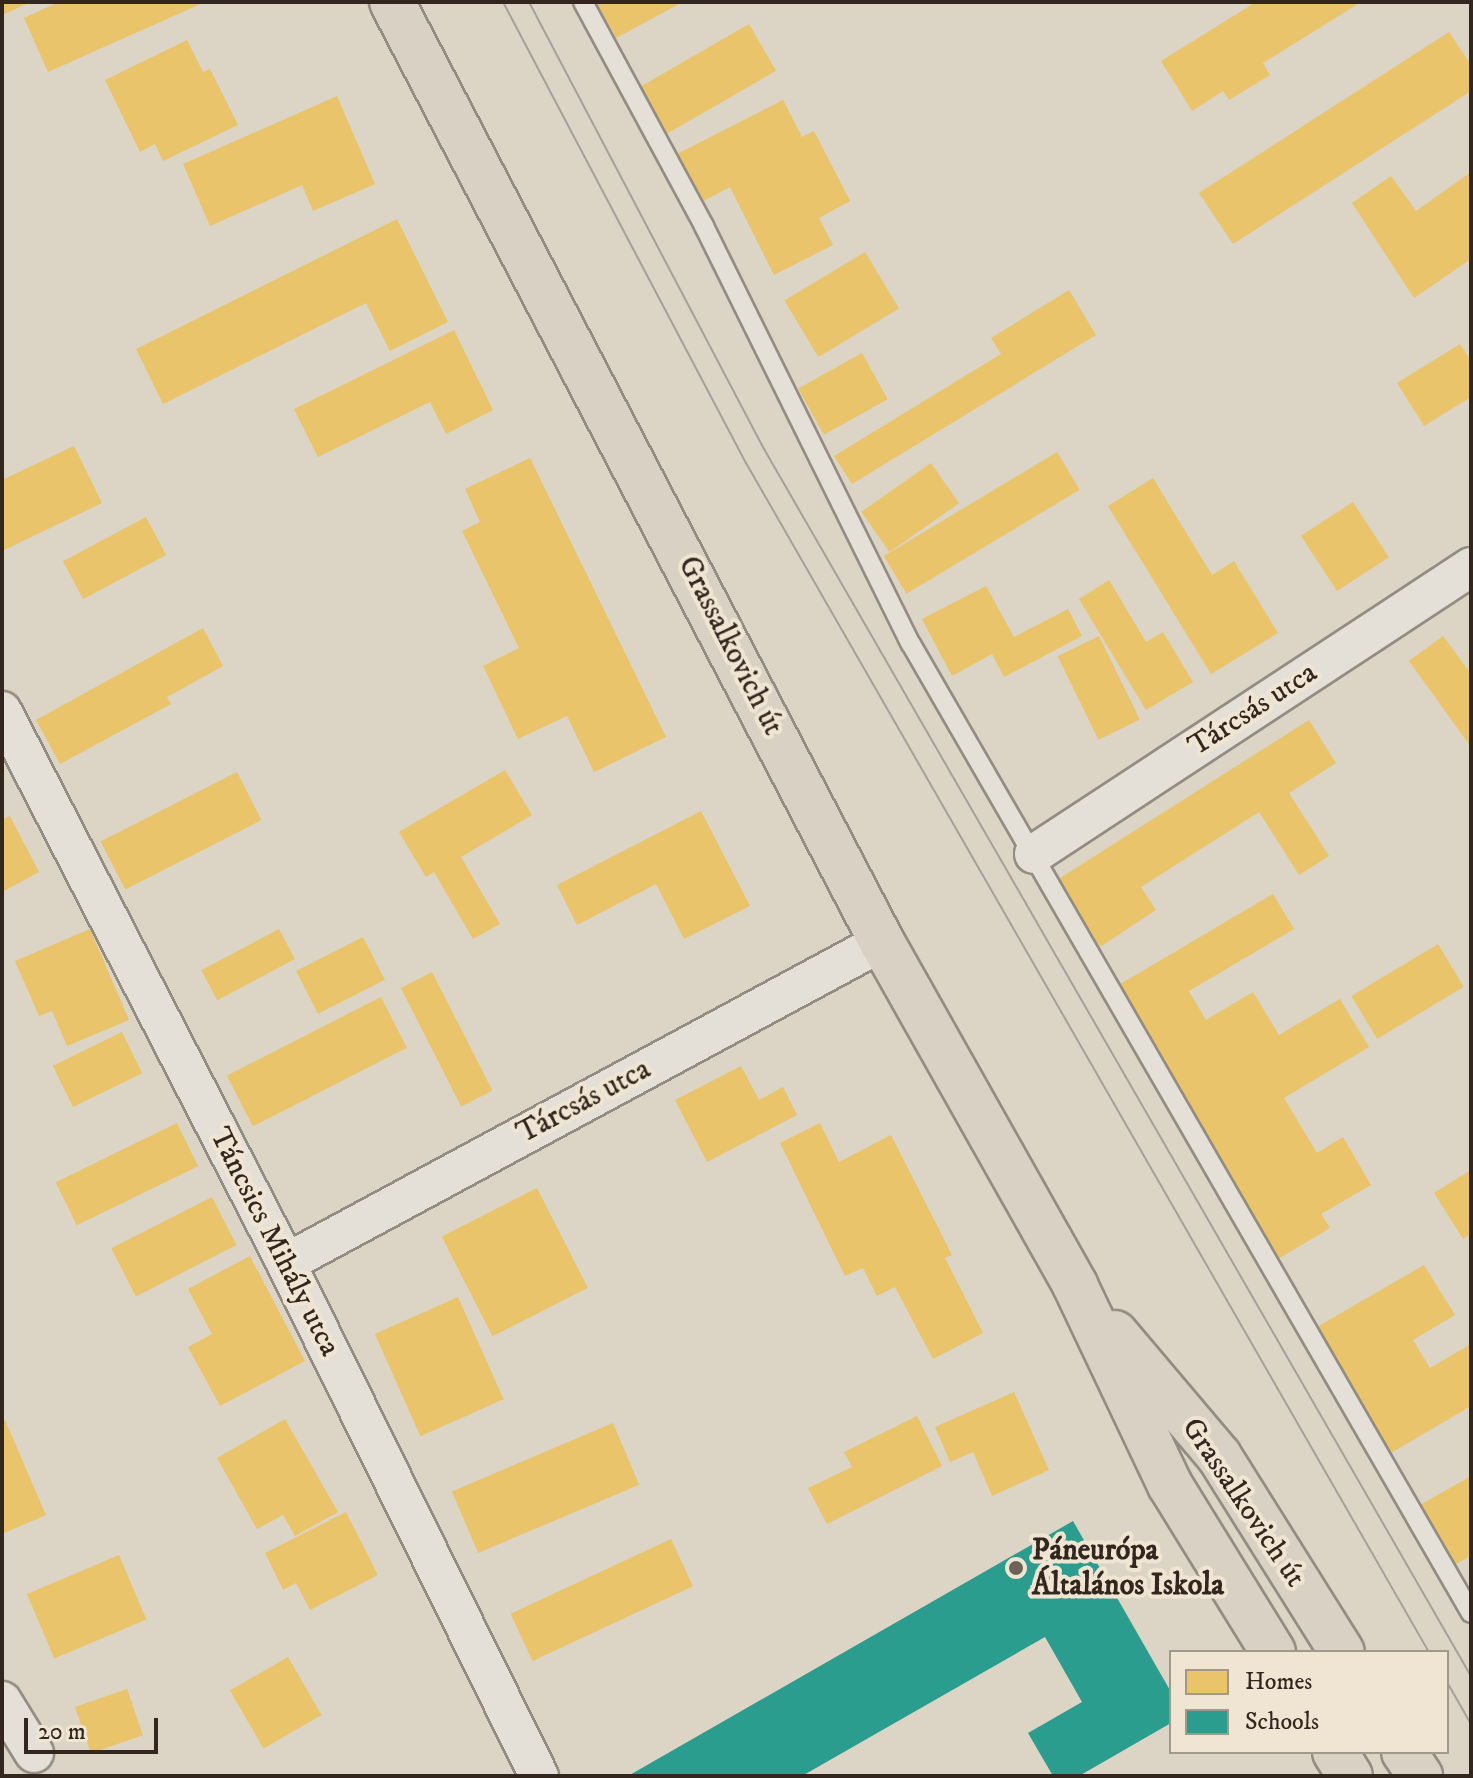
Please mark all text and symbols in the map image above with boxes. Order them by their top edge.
street label: Grassalkovich út [669,551,791,741]
street label: Tárcsás utca [1182,655,1324,765]
street label: Tárcsás utca [511,1052,657,1152]
street label: Táncsics Mihály utca [201,1122,347,1362]
street label: Grassalkovich út [1173,1412,1313,1594]
place label: Páneurópa Általános Iskola [1032,1533,1224,1604]
marker: Páneurópa Általános Iskola [1007,1559,1025,1577]
legend [1169,1650,1449,1754]
text: Homes [1245,1667,1312,1697]
scale bar [28,1702,162,1752]
text: Schools [1245,1707,1319,1737]
text: 20 m [38,1717,86,1747]

